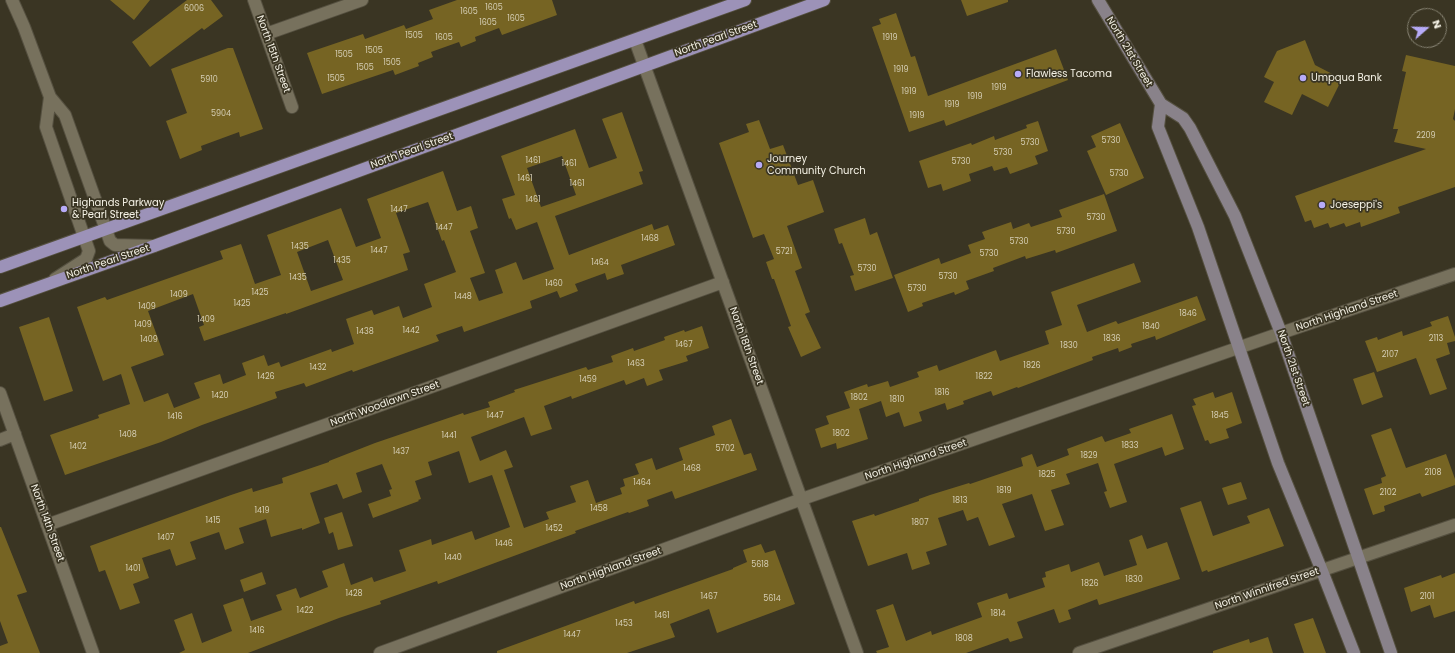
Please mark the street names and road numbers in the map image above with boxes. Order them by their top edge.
street label: North 15th Street [253,14,293,94]
street label: North 21st Street [1103,15,1155,89]
street label: North Pearl Street [673,19,759,59]
street label: North Pearl Street [369,131,455,171]
street label: North Pearl Street [65,242,151,282]
street label: North Highland Street [1295,288,1399,334]
street label: North 18th Street [726,306,766,386]
street label: North 21st Street [1274,328,1312,408]
street label: North Woodlawn Street [329,379,441,429]
street label: North Highland Street [864,437,968,483]
street label: North 14th Street [27,483,67,563]
street label: North Highland Street [559,545,663,593]
street label: North Winnifred Street [1213,566,1321,612]

